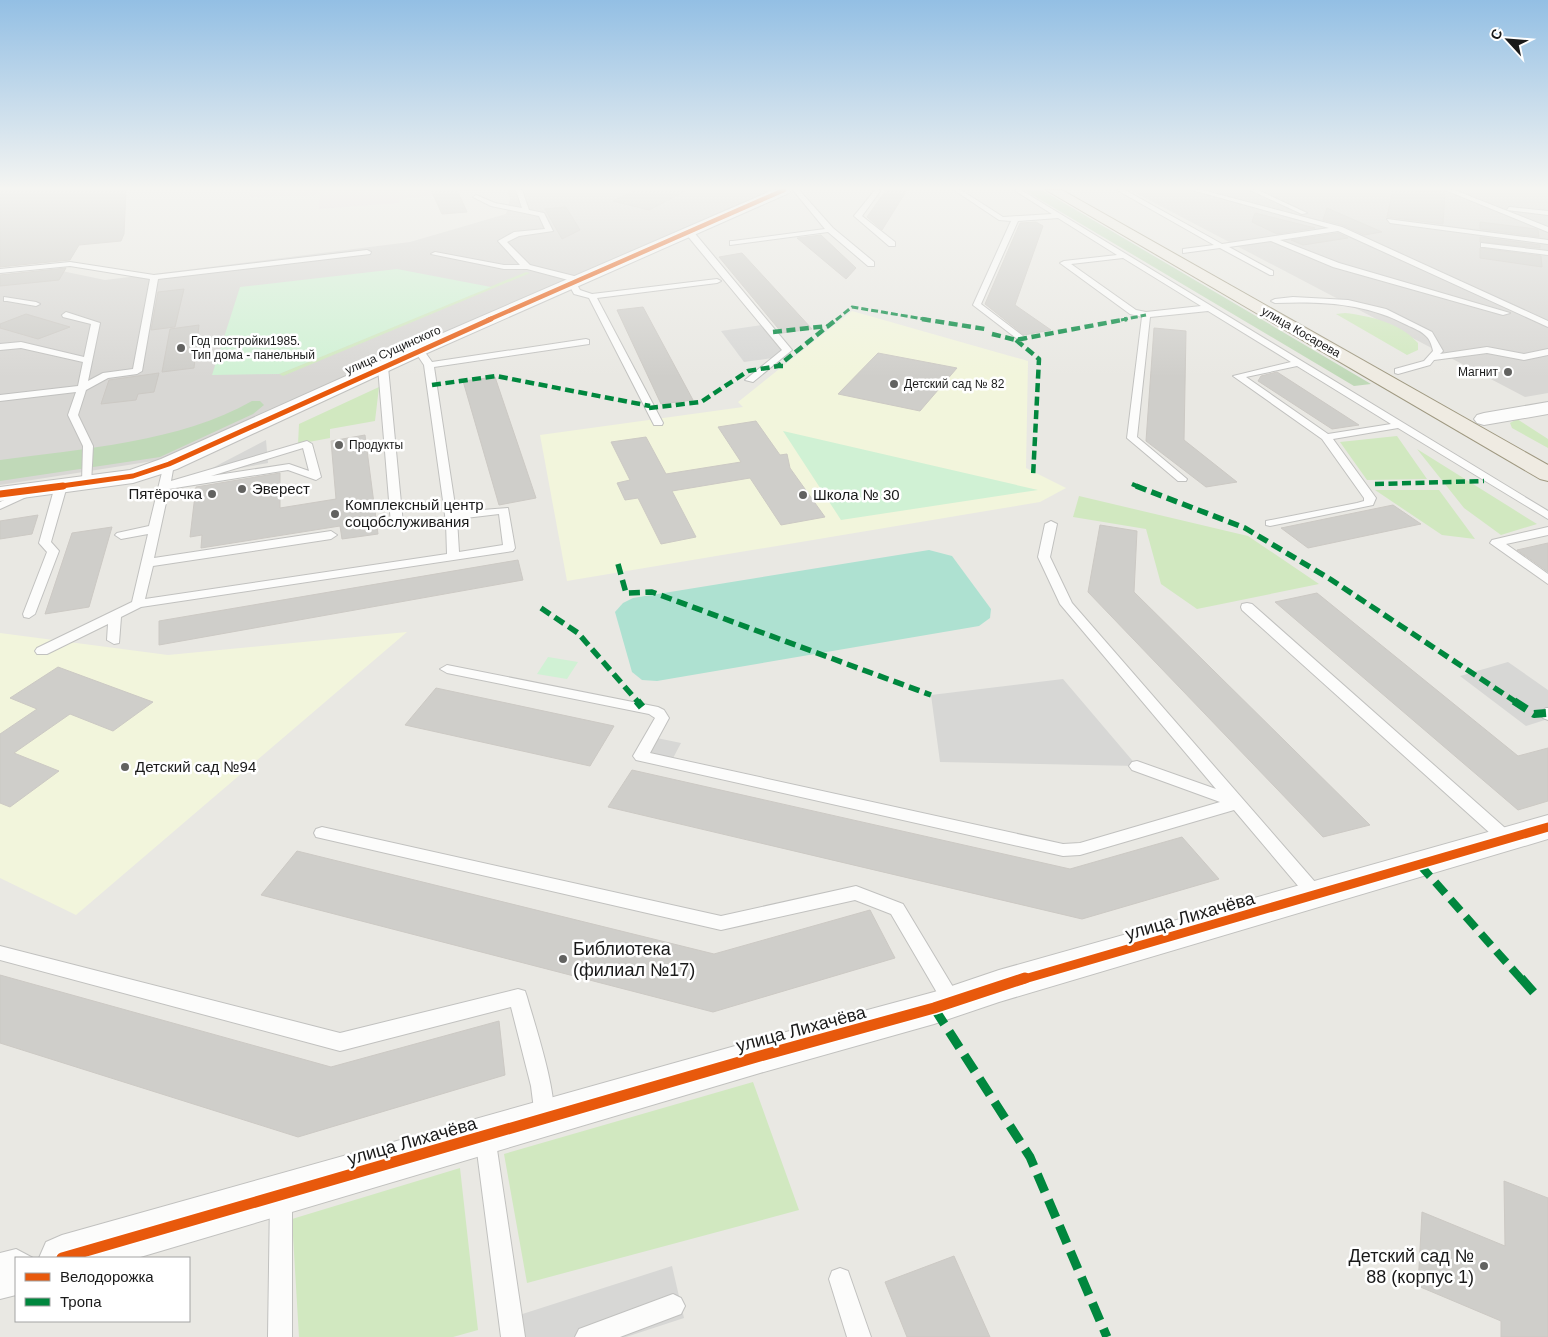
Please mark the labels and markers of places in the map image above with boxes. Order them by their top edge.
place label: Год постройки1985. Тип дома - панельный [191,334,315,362]
marker: Год постройки1985. Тип дома - панельный [175,342,187,354]
place label: Магнит [1458,365,1498,379]
marker: Магнит [1502,366,1514,378]
place label: Детский сад № 82 [904,377,1005,391]
marker: Детский сад № 82 [888,378,900,390]
place label: Продукты [349,438,403,452]
marker: Продукты [333,439,345,451]
place label: Эверест [252,480,310,497]
marker: Эверест [236,483,248,495]
place label: Пятёрочка [128,485,203,502]
place label: Школа № 30 [813,486,900,503]
marker: Пятёрочка [206,488,218,500]
marker: Школа № 30 [797,489,809,501]
place label: Комплексный центр соцобслуживания [345,496,484,530]
marker: Комплексный центр соцобслуживания [329,508,341,520]
place label: Детский сад №94 [135,758,256,775]
marker: Детский сад №94 [119,761,131,773]
place label: Библиотека (филиал №17) [573,939,695,980]
marker: Библиотека (филиал №17) [557,953,569,965]
place label: Детский сад № 88 (корпус 1) [1349,1246,1474,1287]
marker: Детский сад № 88 (корпус 1) [1478,1260,1490,1272]

